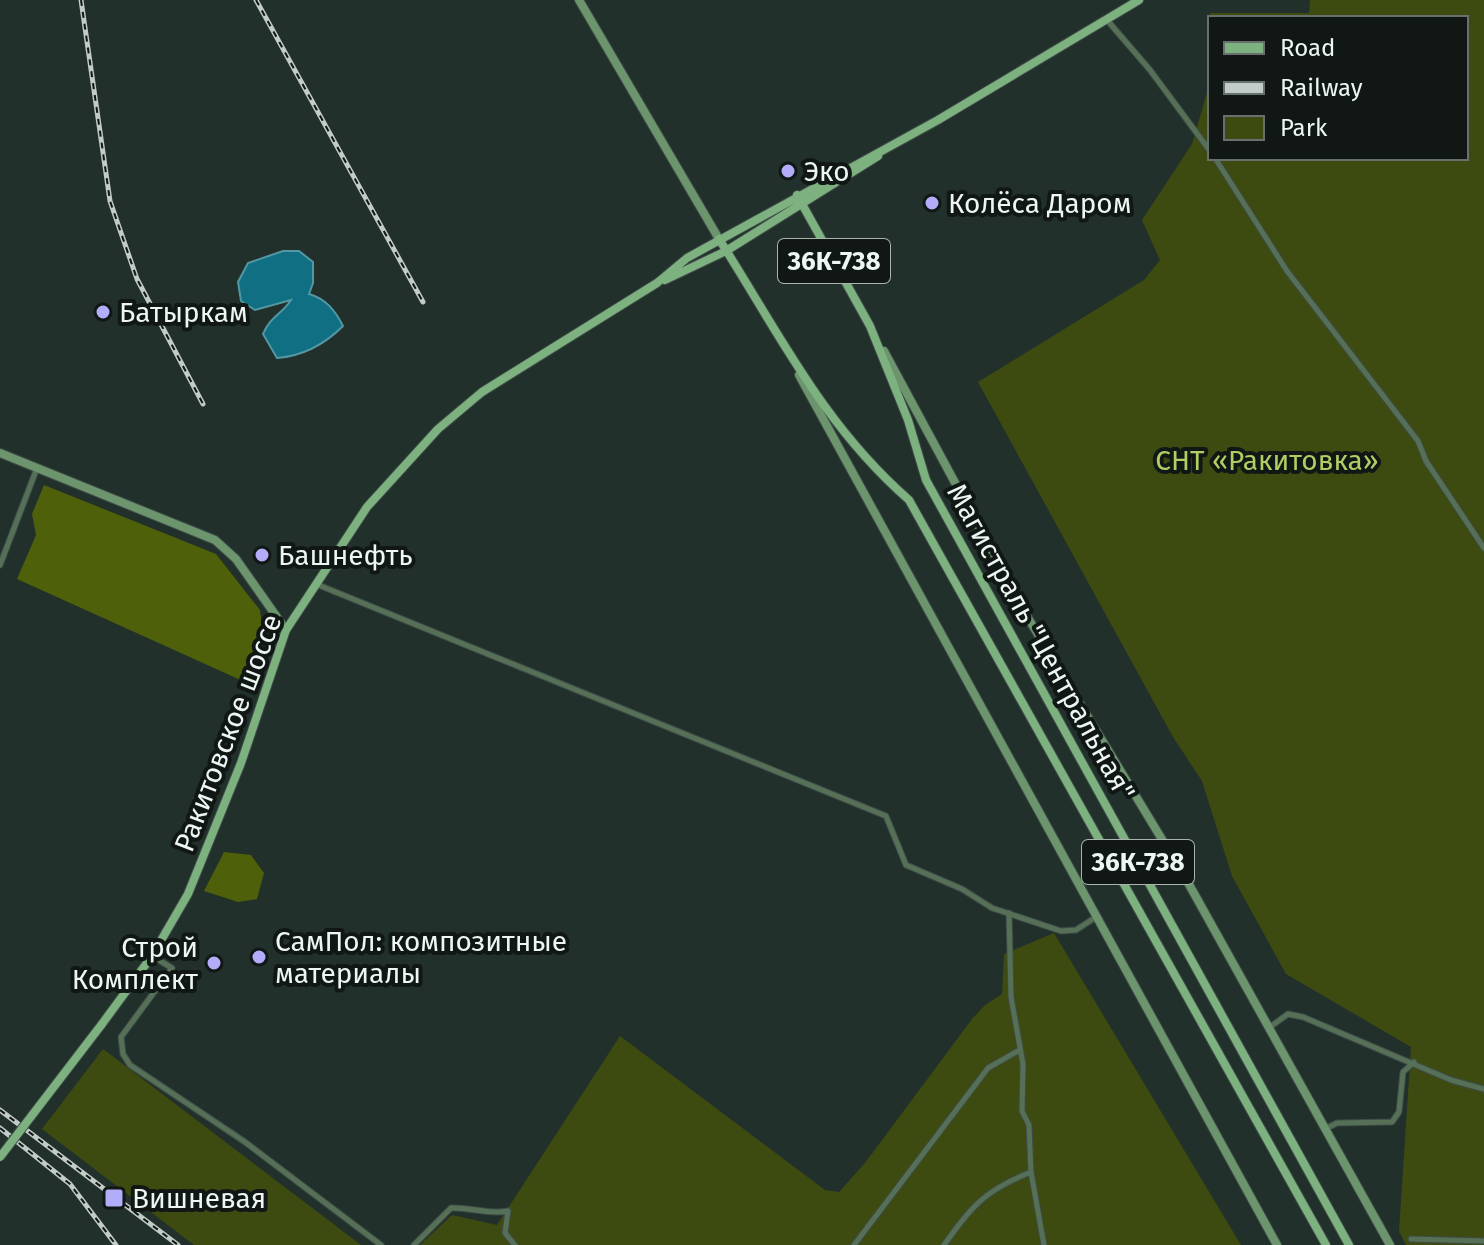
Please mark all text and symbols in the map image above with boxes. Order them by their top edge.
legend [1208,16,1468,160]
text: Road [1280,34,1335,62]
text: Railway [1280,74,1363,102]
text: Park [1280,114,1328,142]
place label: Эко [804,155,850,188]
marker: Эко [779,162,797,180]
place label: Колёса Даром [948,187,1131,220]
marker: Колёса Даром [923,194,941,212]
road number: 36К-738 [778,239,890,283]
place label: Батыркам [119,296,248,329]
marker: Батыркам [94,303,112,321]
park label: СНТ «Ракитовка» [1155,444,1379,477]
street label: Магистраль "Центральная" [940,478,1142,806]
place label: Башнефть [278,539,413,572]
marker: Башнефть [253,546,271,564]
street label: Ракитовское шоссе [168,610,288,856]
road number: 36К-738 [1082,840,1194,884]
place label: СамПол: композитные материалы [275,925,567,990]
place label: Строй Комплект [72,931,198,996]
marker: СамПол: композитные материалы [250,948,268,966]
marker: Строй Комплект [205,954,223,972]
place label: Вишневая [132,1182,266,1215]
marker: Вишневая [103,1187,125,1209]

